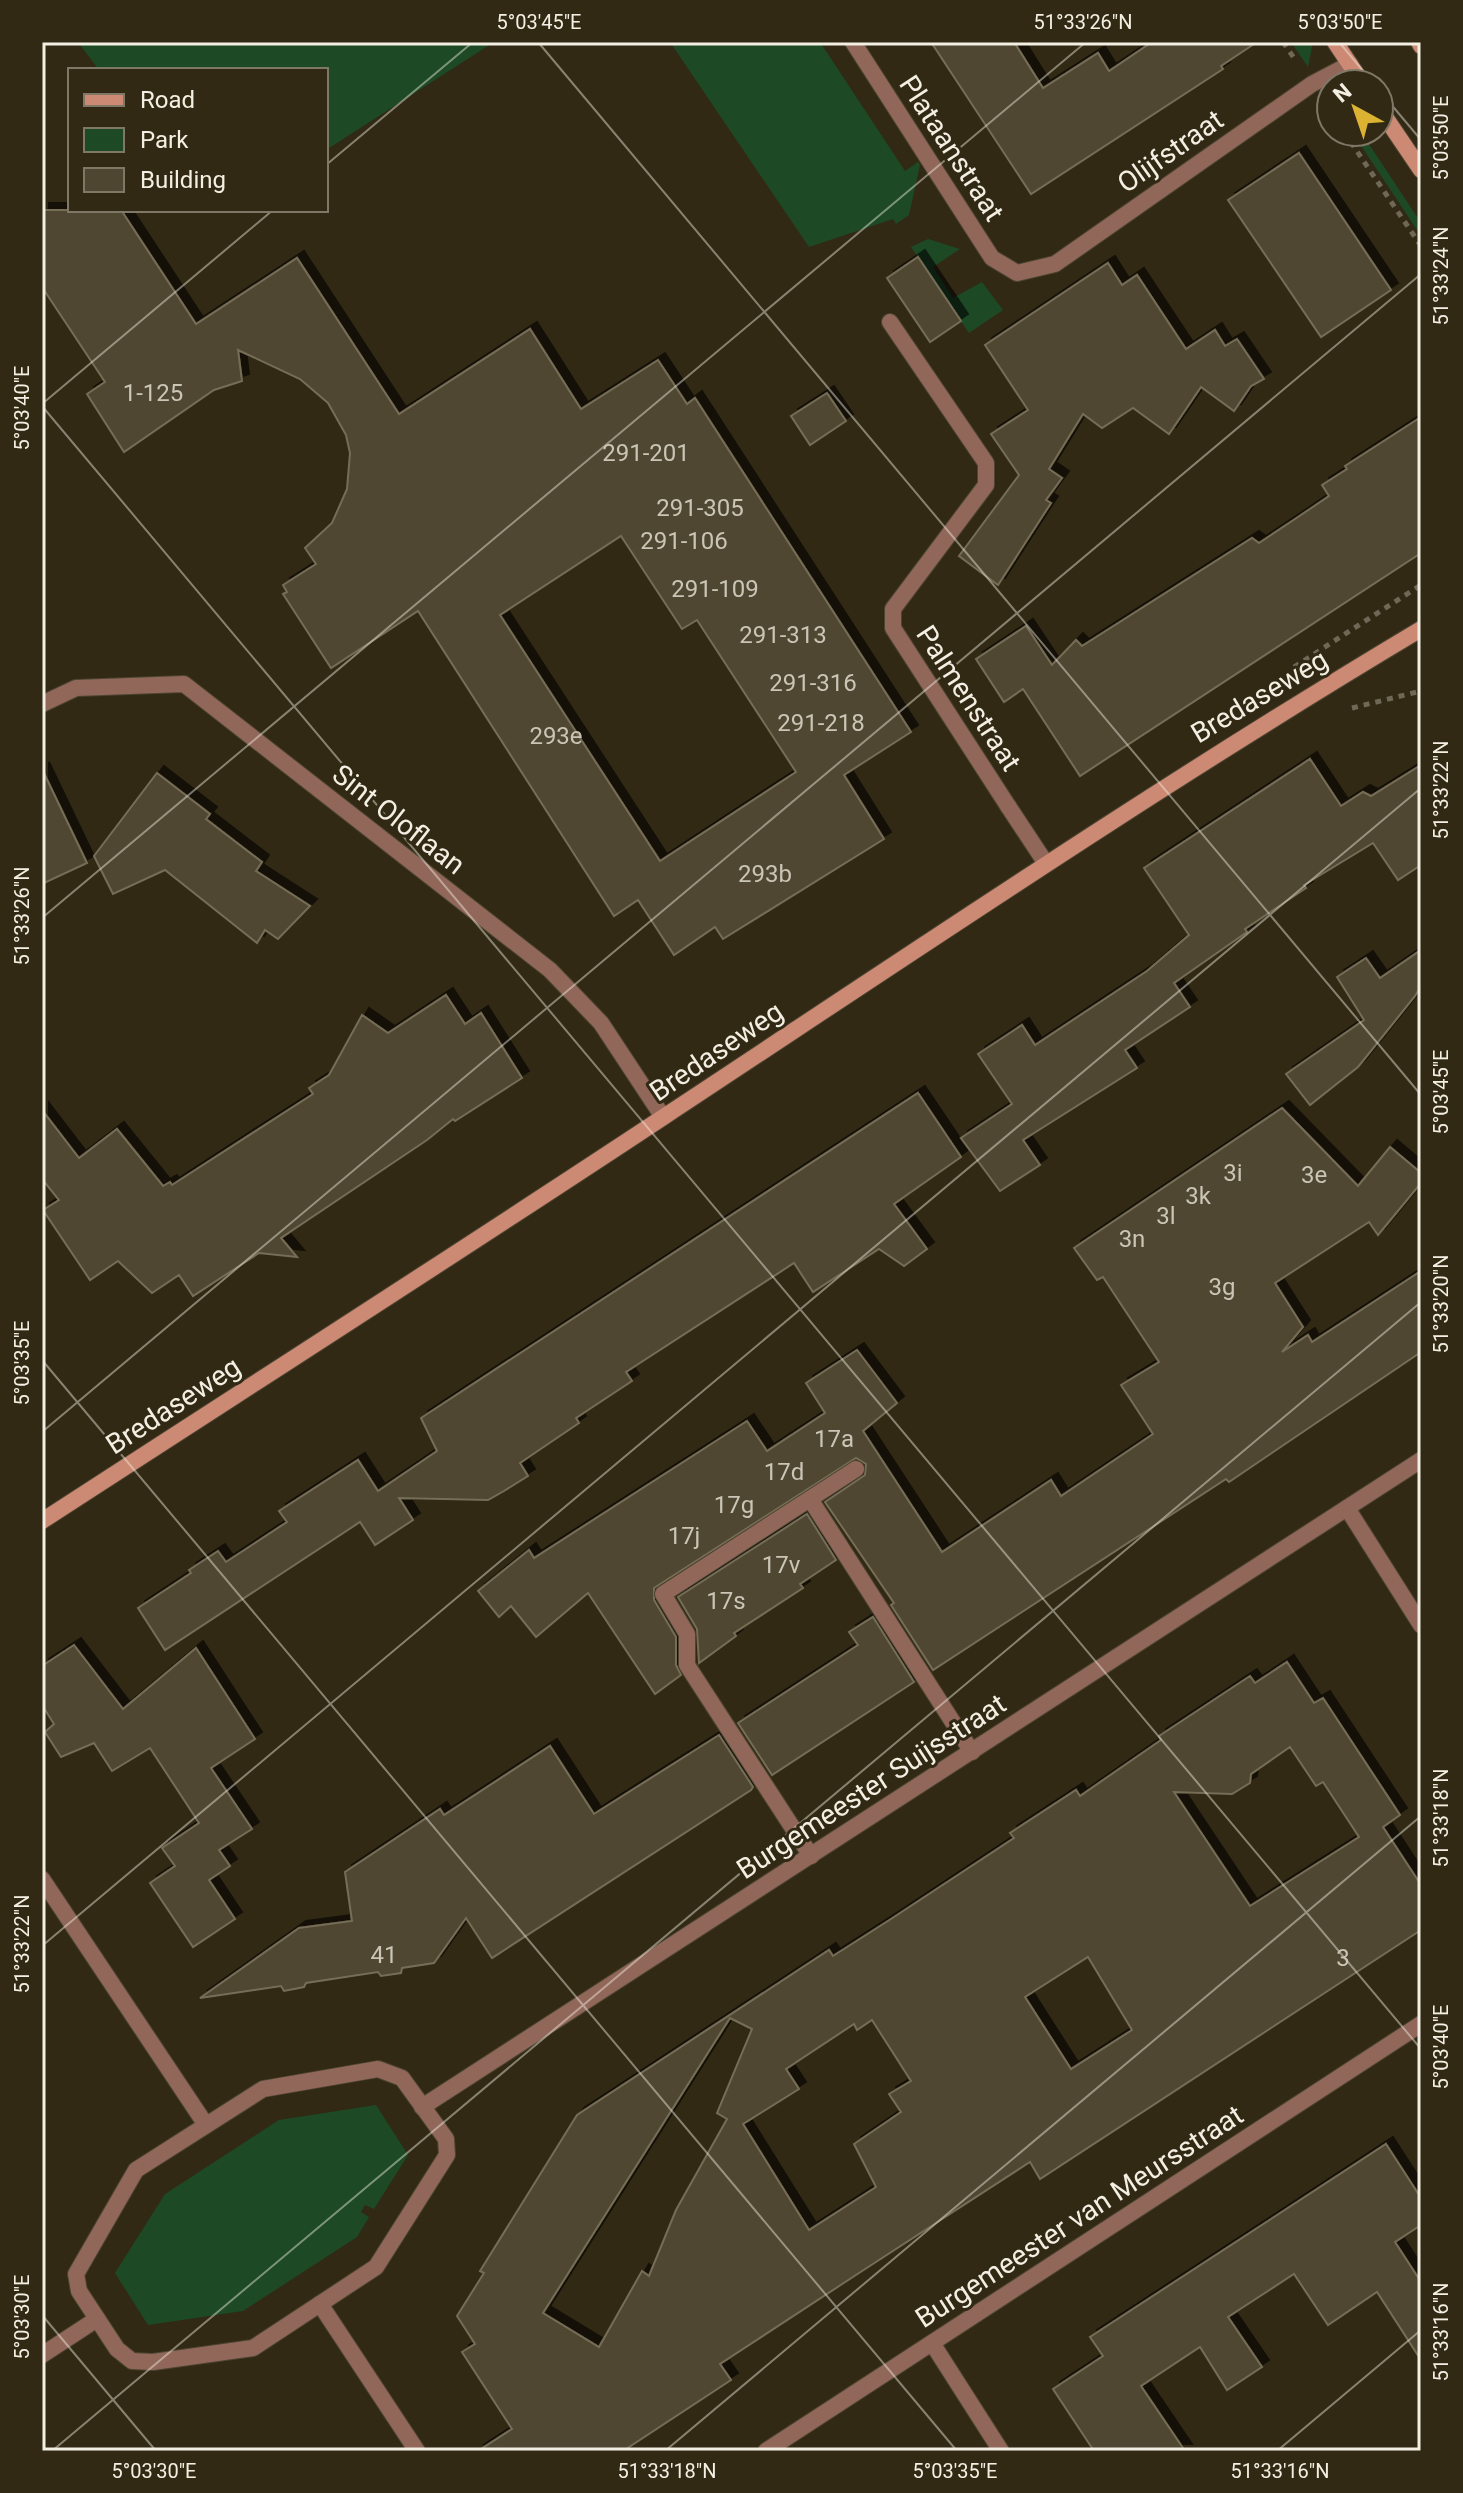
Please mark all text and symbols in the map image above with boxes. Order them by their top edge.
text: 5°03'45"E [497,10,581,34]
text: 51°33'26"N [1033,10,1133,34]
text: 5°03'50"E [1298,10,1382,34]
legend [68,68,328,212]
north arrow [1315,68,1395,148]
street label: Plataanstraat [892,69,1011,227]
text: N [1328,78,1356,108]
text: Road [140,86,195,114]
text: 5°03'50"E [1429,96,1453,180]
street label: Olijfstraat [1111,103,1230,200]
text: Park [140,126,189,154]
text: Building [140,166,226,194]
text: 51°33'24"N [1429,226,1453,326]
text: 5°03'40"E [10,366,34,450]
house number: 1-125 [123,379,183,407]
house number: 291-201 [602,439,690,467]
house number: 291-305 [656,494,744,522]
house number: 291-106 [640,527,728,555]
house number: 291-109 [671,575,759,603]
street label: Palmenstraat [909,619,1028,777]
house number: 291-313 [739,621,827,649]
street label: Bredaseweg [1185,643,1334,750]
house number: 291-316 [769,669,857,697]
house number: 291-218 [777,709,865,737]
house number: 293e [529,722,583,750]
text: 51°33'22"N [1429,740,1453,840]
street label: Sint Oloflaan [326,757,471,881]
house number: 293b [738,860,792,888]
text: 51°33'26"N [10,866,34,966]
street label: Bredaseweg [643,995,789,1108]
text: 5°03'45"E [1429,1050,1453,1134]
house number: 3i [1223,1159,1243,1187]
house number: 3e [1301,1161,1327,1189]
house number: 3k [1185,1182,1212,1210]
house number: 3l [1156,1202,1176,1230]
house number: 3n [1119,1225,1145,1253]
text: 51°33'20"N [1429,1254,1453,1354]
house number: 3g [1209,1273,1235,1301]
text: 5°03'35"E [10,1321,34,1405]
street label: Bredaseweg [100,1350,247,1461]
house number: 17a [814,1425,854,1453]
house number: 17d [764,1458,804,1486]
house number: 17g [714,1491,754,1519]
house number: 17j [668,1522,700,1550]
house number: 17v [762,1551,801,1579]
house number: 17s [706,1587,746,1615]
street label: Burgemeester Suijsstraat [731,1687,1012,1886]
text: 51°33'18"N [1429,1768,1453,1868]
text: 51°33'22"N [10,1894,34,1994]
house number: 41 [371,1941,397,1969]
house number: 3 [1336,1944,1350,1972]
text: 5°03'40"E [1429,2005,1453,2089]
street label: Burgemeester van Meursstraat [909,2098,1249,2335]
text: 5°03'30"E [10,2275,34,2359]
text: 51°33'16"N [1429,2282,1453,2382]
text: 5°03'30"E [112,2459,196,2483]
text: 51°33'18"N [617,2459,717,2483]
text: 5°03'35"E [913,2459,997,2483]
text: 51°33'16"N [1230,2459,1330,2483]

